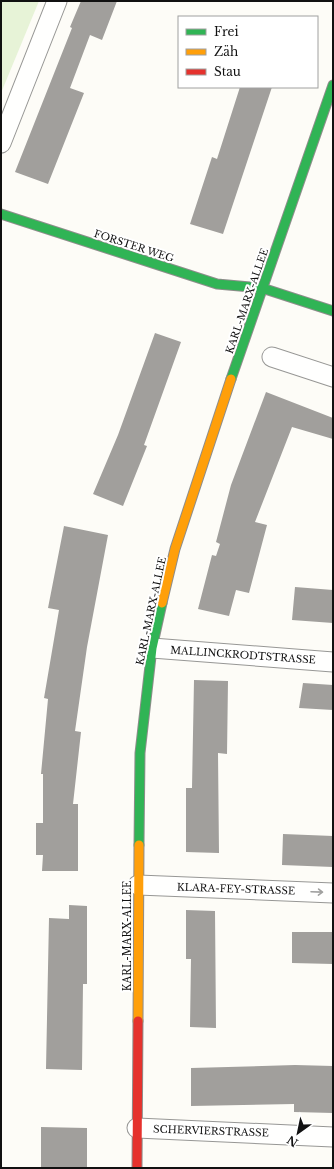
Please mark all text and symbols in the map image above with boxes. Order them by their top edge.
legend [178,16,318,88]
text: Frei [214,24,239,39]
text: Zäh [214,44,238,59]
text: Stau [214,64,241,79]
street label: FORSTER WEG [92,227,176,265]
street label: KARL-MARX-ALLEE [223,247,271,355]
street label: KARL-MARX-ALLEE [133,556,169,666]
street label: MALLINCKRODTSTRASSE [170,643,316,667]
street label: KLARA-FEY-STRASSE [177,880,295,898]
street label: KARL-MARX-ALLEE [121,881,134,991]
one-way arrow [310,888,323,896]
north arrow [278,1113,318,1153]
street label: SCHERVIERSTRASSE [153,1122,269,1140]
text: N [284,1132,301,1150]

